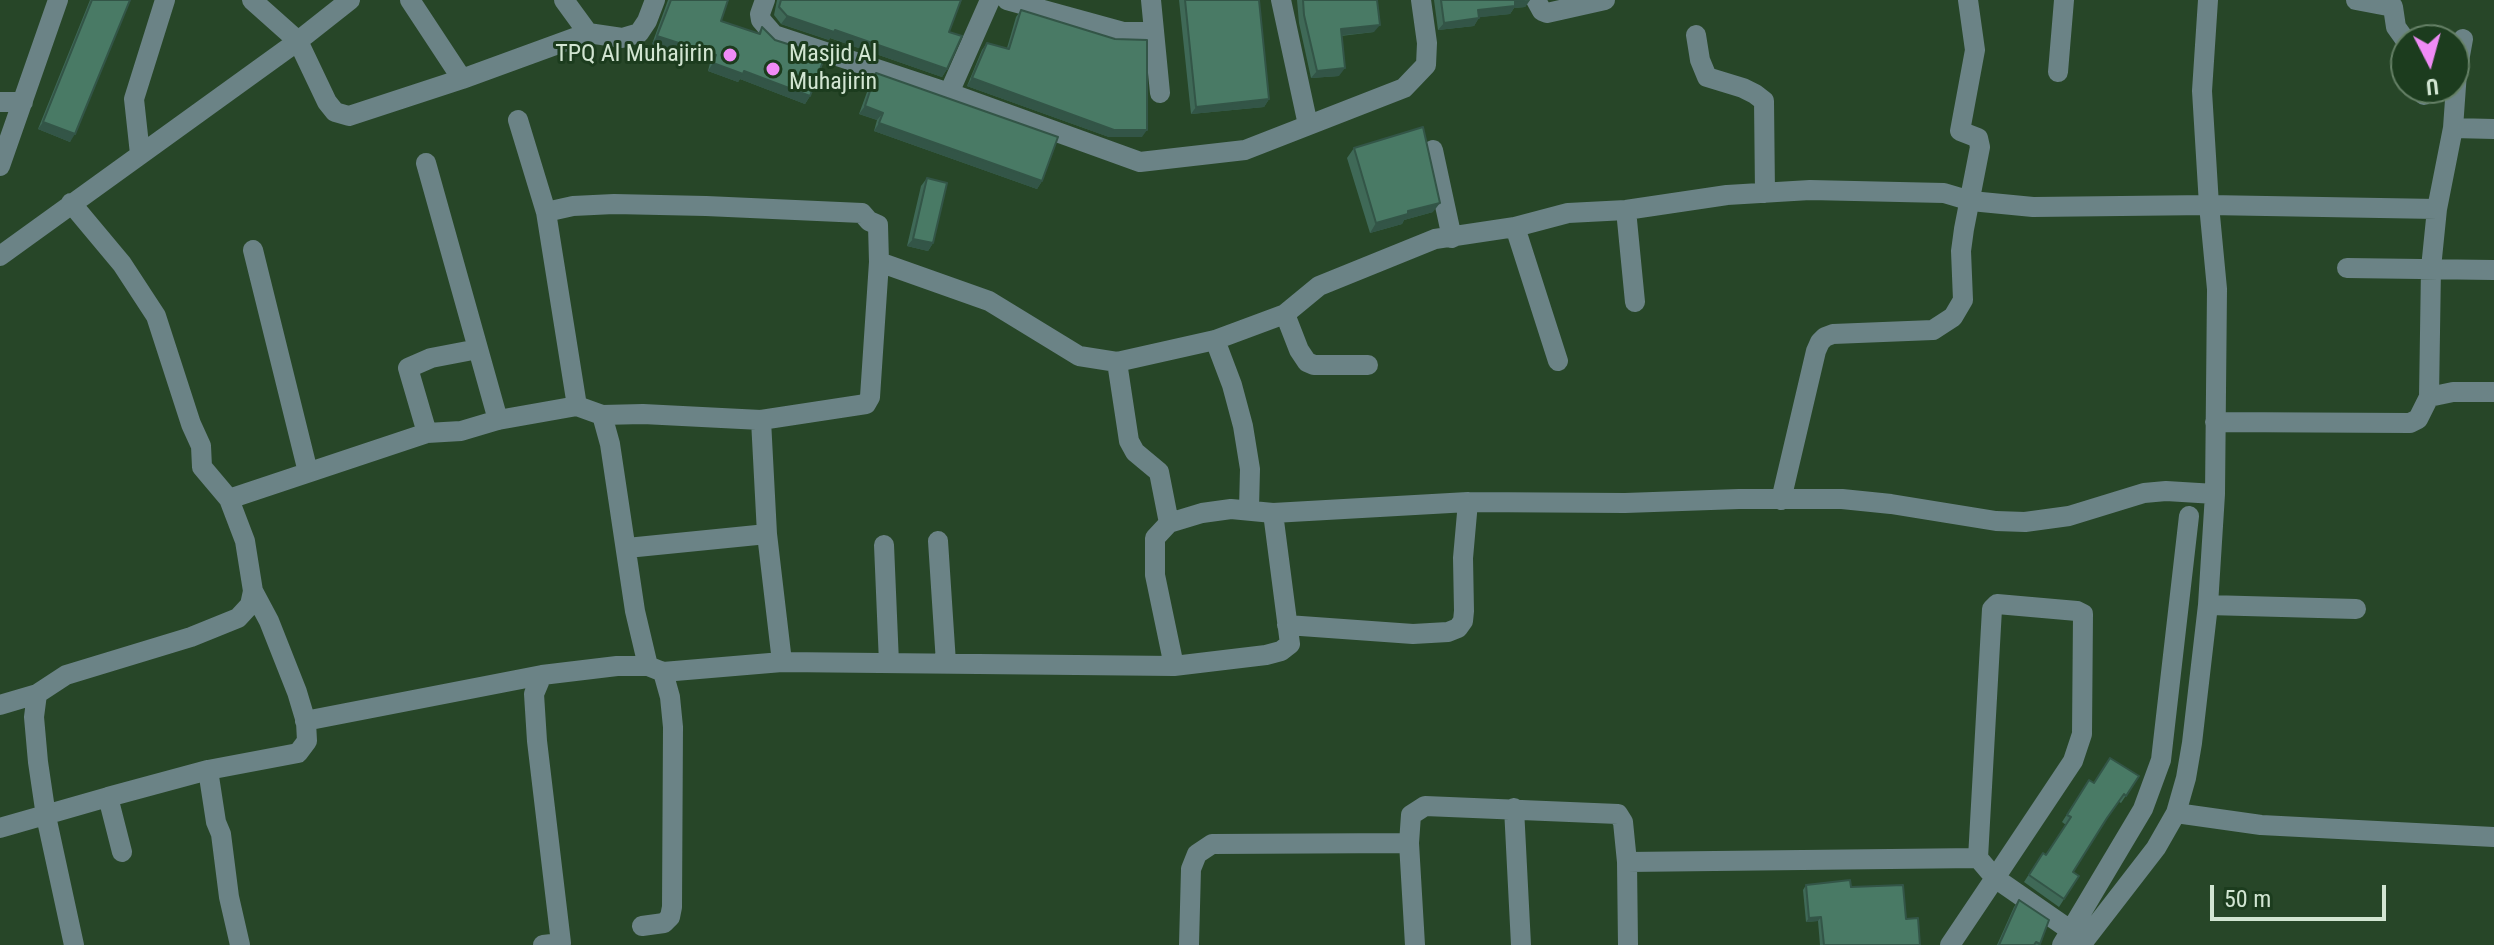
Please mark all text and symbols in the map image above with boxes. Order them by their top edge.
north arrow [2390,24,2470,104]
place label: TPQ Al Muhajirin [555,41,714,69]
place label: Masjid Al Muhajirin [789,41,877,97]
marker: TPQ Al Muhajirin [721,46,739,64]
marker: Masjid Al Muhajirin [764,60,782,78]
text: U [2425,73,2440,99]
scale bar [2214,869,2390,919]
text: 50 m [2224,885,2271,913]

